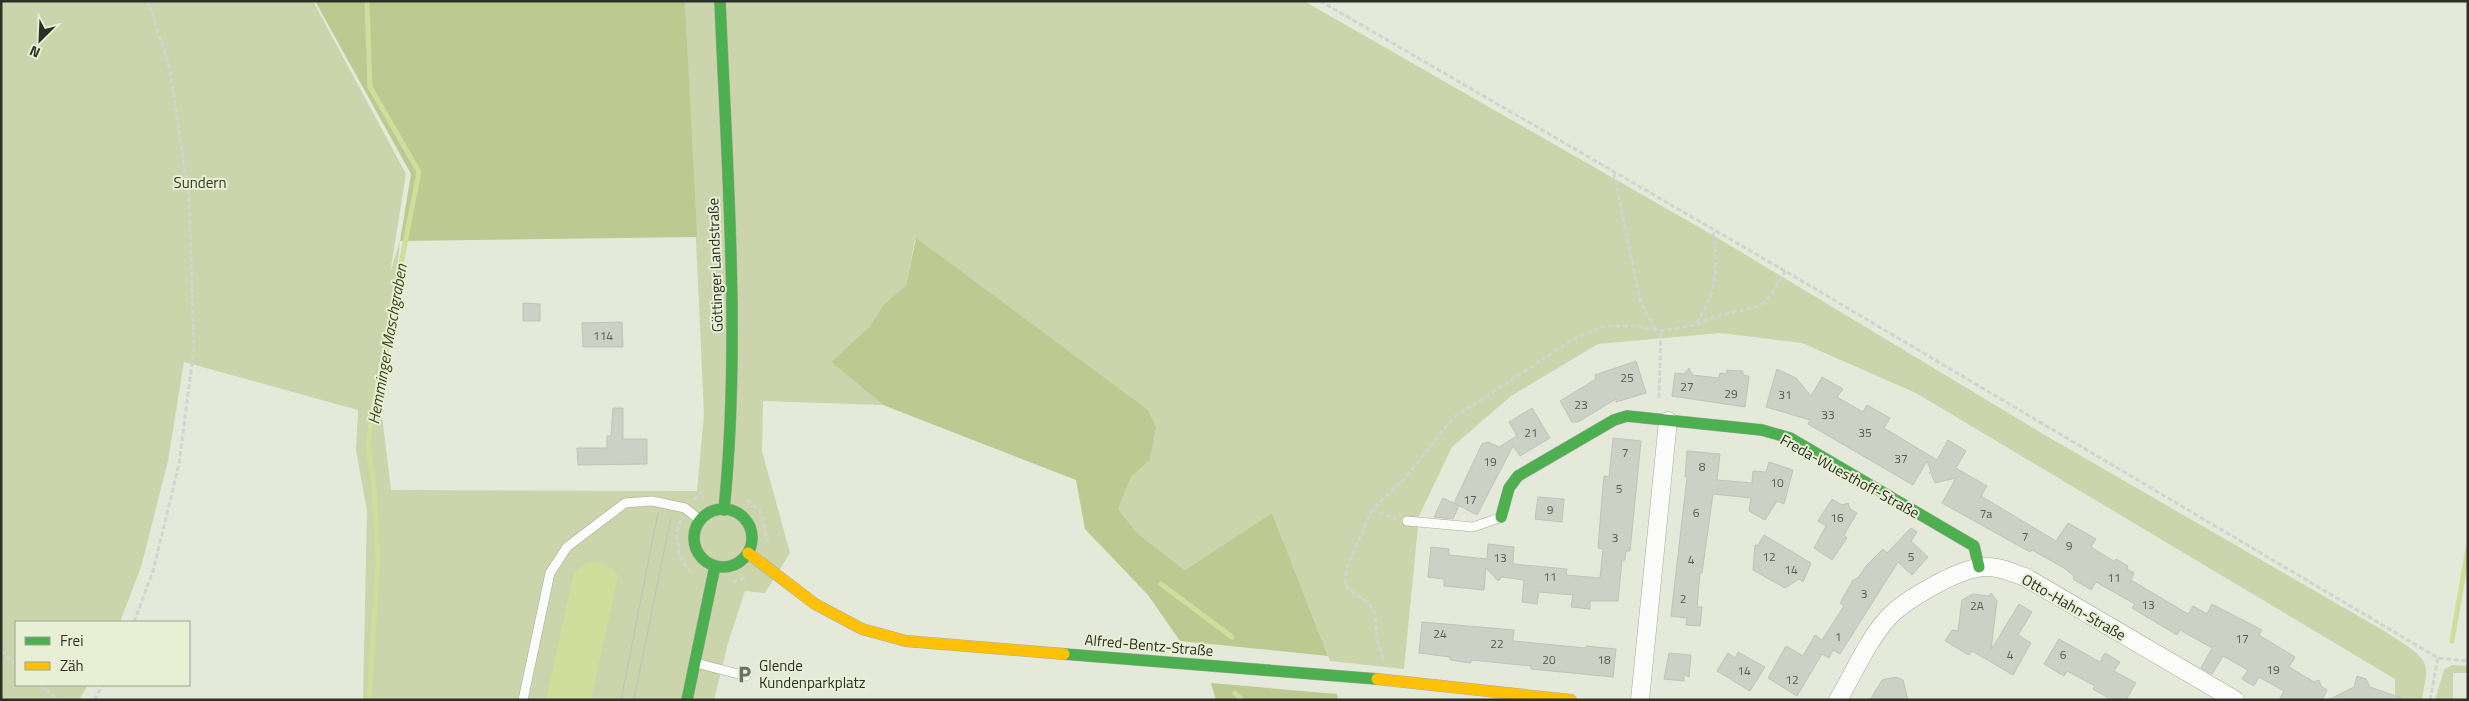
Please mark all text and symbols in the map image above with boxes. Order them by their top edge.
north arrow [15,15,65,65]
text: N [26,41,43,64]
park label: Sundern [174,171,226,194]
street label: Göttinger Landstraße [701,197,729,333]
water label: Hemminger Maschgraben [361,261,413,426]
house number: 114 [593,326,613,345]
house number: 25 [1620,368,1634,387]
house number: 27 [1680,377,1694,396]
house number: 29 [1724,384,1738,403]
house number: 31 [1778,385,1792,404]
house number: 23 [1574,395,1588,414]
house number: 33 [1821,405,1835,424]
house number: 21 [1524,423,1538,442]
house number: 35 [1858,423,1872,442]
street label: Freda-Wuesthoff-Straße [1776,428,1924,524]
house number: 7 [1622,443,1628,462]
house number: 37 [1894,449,1908,468]
house number: 19 [1483,452,1497,471]
house number: 8 [1699,457,1706,476]
house number: 10 [1770,473,1784,492]
house number: 5 [1616,479,1623,498]
house number: 17 [1463,490,1477,509]
house number: 9 [1547,500,1554,519]
house number: 6 [1693,503,1700,522]
house number: 7a [1980,504,1992,523]
house number: 16 [1830,508,1844,527]
house number: 7 [2022,527,2028,546]
house number: 3 [1612,528,1618,547]
house number: 9 [2066,536,2073,555]
house number: 12 [1762,547,1776,566]
house number: 5 [1908,547,1915,566]
house number: 13 [1493,548,1507,567]
house number: 4 [1688,550,1695,569]
house number: 14 [1784,560,1798,579]
house number: 11 [1543,567,1557,586]
street label: Otto-Hahn-Straße [2018,568,2130,646]
house number: 11 [2107,568,2121,587]
house number: 3 [1861,584,1867,603]
house number: 2 [1680,589,1686,608]
house number: 13 [2141,595,2155,614]
house number: 2A [1970,596,1984,615]
legend [15,621,190,686]
house number: 24 [1433,624,1447,643]
house number: 1 [1835,627,1841,646]
street label: Alfred-Bentz-Straße [1084,628,1214,662]
text: Frei [60,629,83,652]
house number: 17 [2235,629,2249,648]
house number: 22 [1490,634,1504,653]
house number: 4 [2007,645,2014,664]
house number: 6 [2060,645,2067,664]
house number: 20 [1542,650,1556,669]
house number: 18 [1597,650,1611,669]
text: Zäh [60,654,84,677]
place label: Glende Kundenparkplatz [759,654,866,694]
house number: 19 [2266,660,2280,679]
house number: 14 [1737,661,1751,680]
parking icon: Glende Kundenparkplatz [735,664,755,684]
house number: 12 [1785,670,1799,689]

